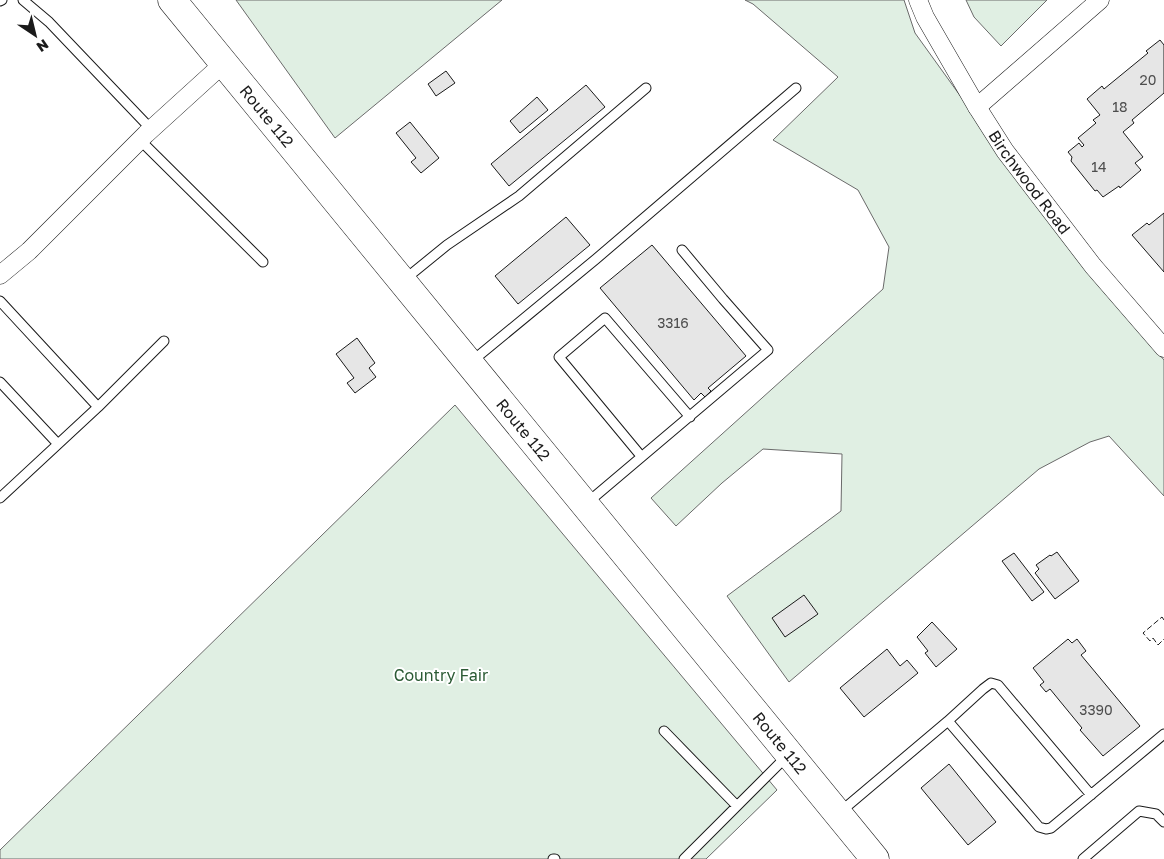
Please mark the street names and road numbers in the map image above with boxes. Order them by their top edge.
street label: Route 112 [236,81,298,151]
street label: Birchwood Road [984,126,1075,238]
street label: Route 112 [492,394,555,465]
street label: Route 112 [749,708,811,778]

